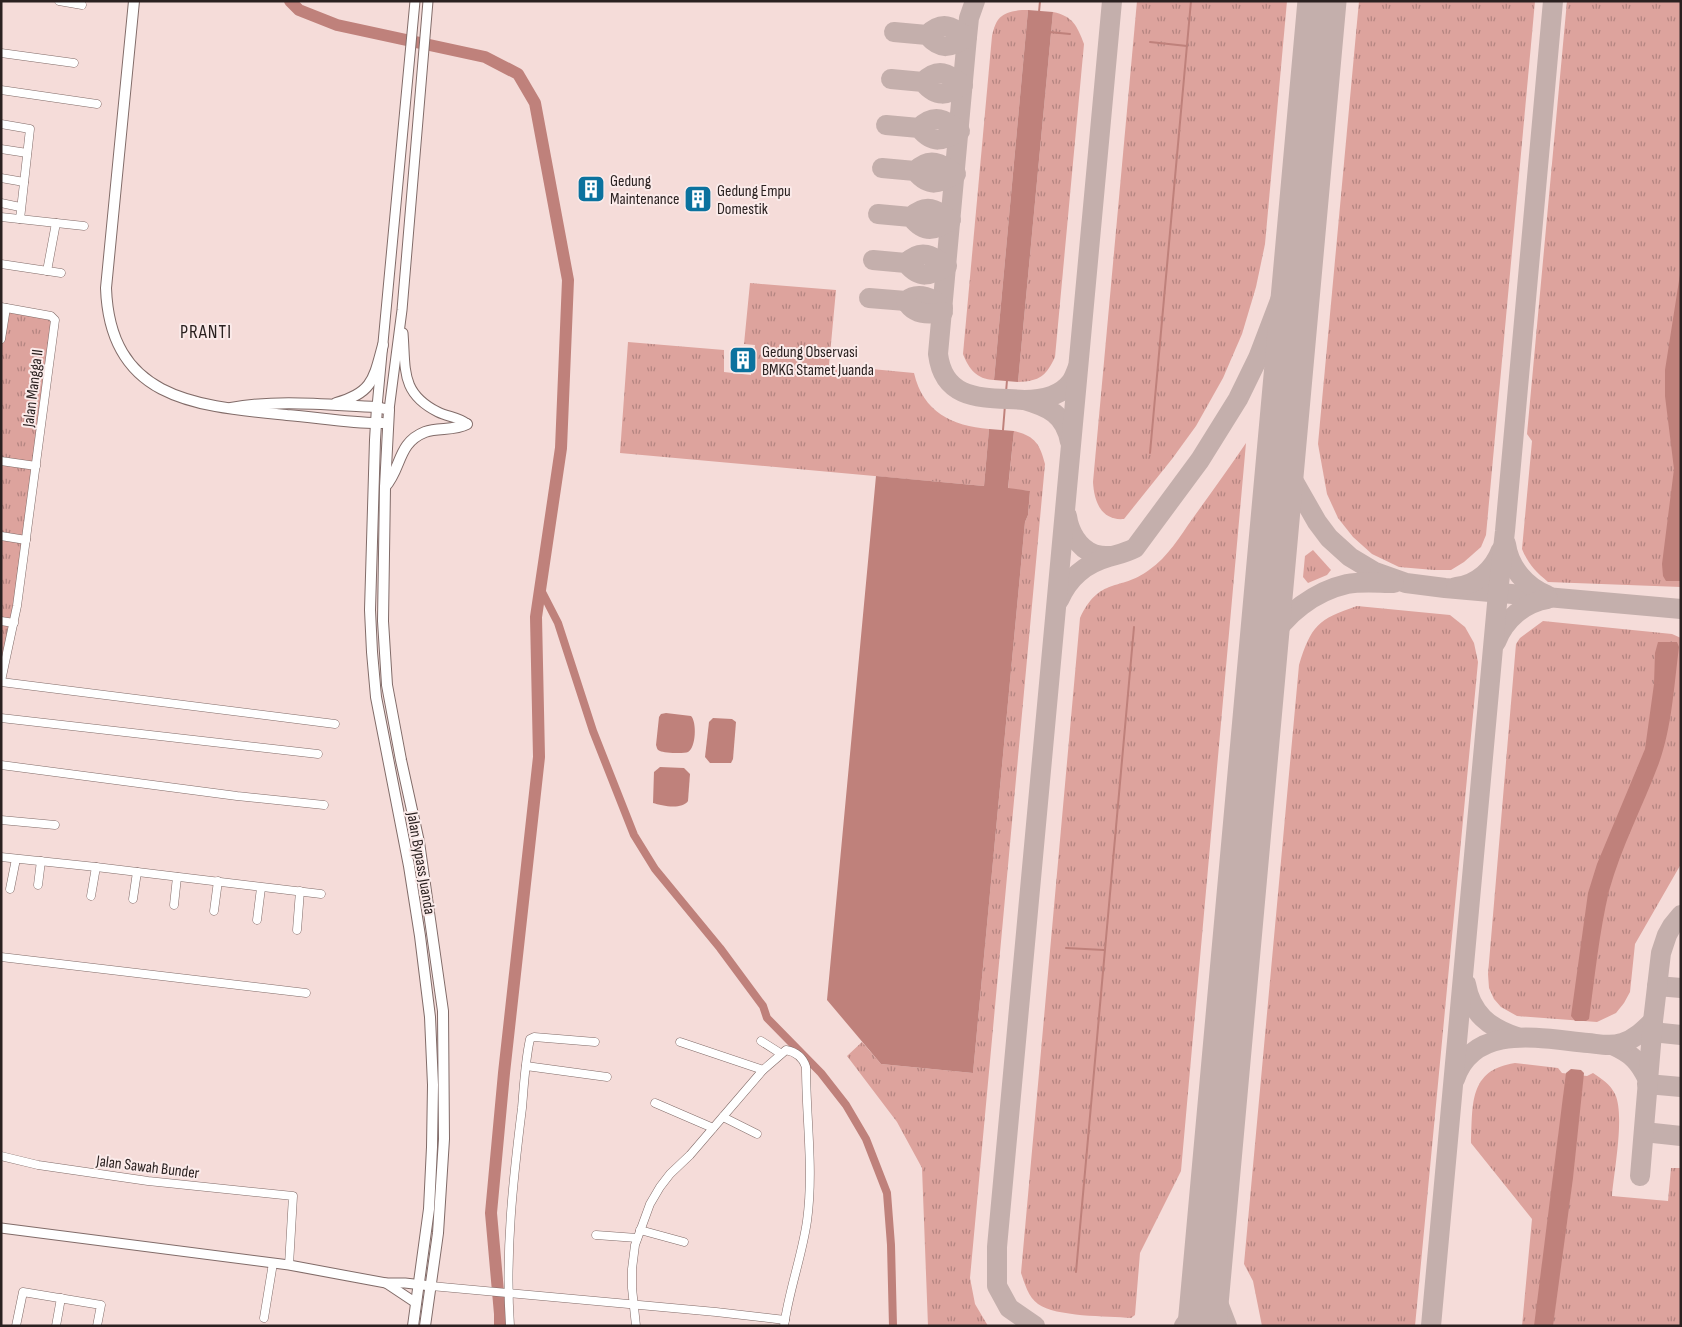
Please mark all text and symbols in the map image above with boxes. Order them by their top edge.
place label: Gedung Maintenance [610,172,679,209]
building icon: Gedung Maintenance [576,174,606,204]
place label: Gedung Empu Domestik [717,182,791,219]
building icon: Gedung Empu Domestik [683,184,713,214]
district label: PRANTI [180,321,232,344]
place label: Gedung Observasi BMKG Stamet Juanda [762,343,874,380]
building icon: Gedung Observasi BMKG Stamet Juanda [728,345,758,375]
street label: Jalan Mangga II [19,348,48,429]
street label: Jalan Bypass Juanda [402,810,439,916]
street label: Jalan Sawah Bunder [94,1152,201,1183]

